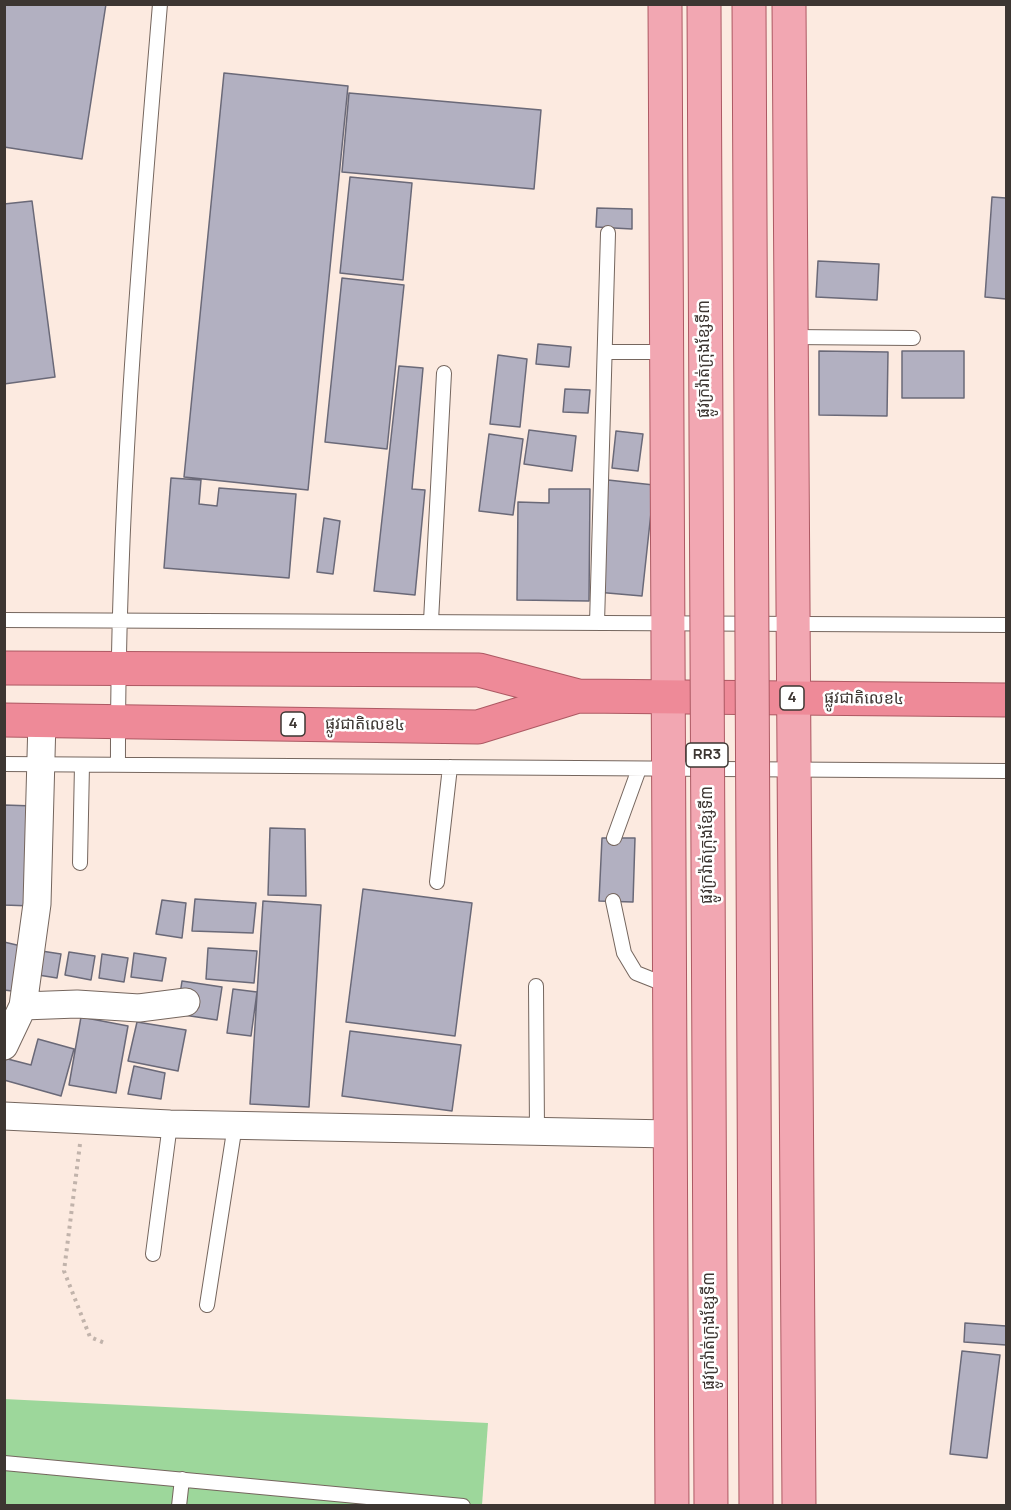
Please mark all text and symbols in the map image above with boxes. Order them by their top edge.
street label: ផ្លូវក្រវ៉ាត់ក្រុងខ្សែទី៣ [695,300,715,418]
road number: 4 [780,686,804,710]
street label: ផ្លូវជាតិលេខ៤ [824,689,904,709]
road number: 4 [281,712,305,736]
street label: ផ្លូវជាតិលេខ៤ [325,715,405,735]
road number: RR3 [686,743,728,767]
street label: ផ្លូវក្រវ៉ាត់ក្រុងខ្សែទី៣ [698,786,718,904]
street label: ផ្លូវក្រវ៉ាត់ក្រុងខ្សែទី៣ [700,1272,720,1390]

